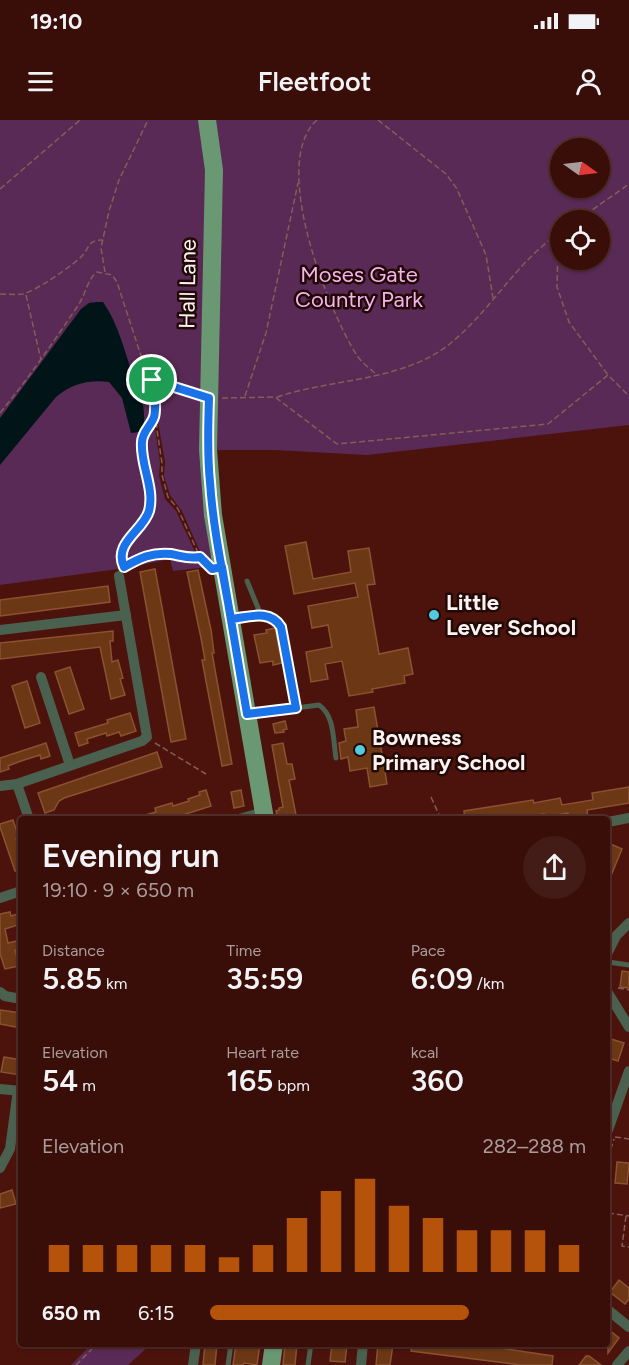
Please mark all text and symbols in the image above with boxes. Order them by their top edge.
text: 19:10 [30,8,82,35]
icon: menu [24,65,57,98]
text: Fleetfoot [258,65,371,98]
icon: person [572,65,605,98]
north arrow [550,138,610,198]
map controls [550,138,610,270]
button: locate [550,210,610,270]
street label: Hall Lane [173,239,202,329]
park label: Moses Gate Country Park [295,261,423,313]
pin [126,354,177,405]
icon: arrive [135,363,168,396]
place label: Little Lever School [446,589,576,641]
marker: Little Lever School [427,608,441,622]
place label: Bowness Primary School [372,724,525,776]
marker: Bowness Primary School [353,743,367,757]
text: Evening run [42,836,219,875]
button: share [523,836,586,899]
text: 19:10 · 9 × 650 m [42,878,194,902]
text: Distance [42,941,105,960]
text: Time [226,941,261,960]
text: Pace [411,941,445,960]
text: 5.85 [42,960,102,997]
text: 35:59 [226,960,303,997]
text: 6:09 [411,960,473,997]
text: km [102,974,127,993]
text: /km [473,974,504,993]
text: Elevation [42,1043,108,1062]
text: Heart rate [226,1043,299,1062]
text: kcal [411,1043,439,1062]
text: 54 [42,1062,78,1099]
text: 165 [226,1062,273,1099]
text: 360 [411,1062,464,1099]
text: m [78,1076,96,1095]
text: bpm [273,1076,310,1095]
text: Elevation [42,1134,124,1158]
text: 282–288 m [483,1134,586,1158]
text: 650 m [42,1301,100,1325]
text: 6:15 [138,1301,174,1325]

